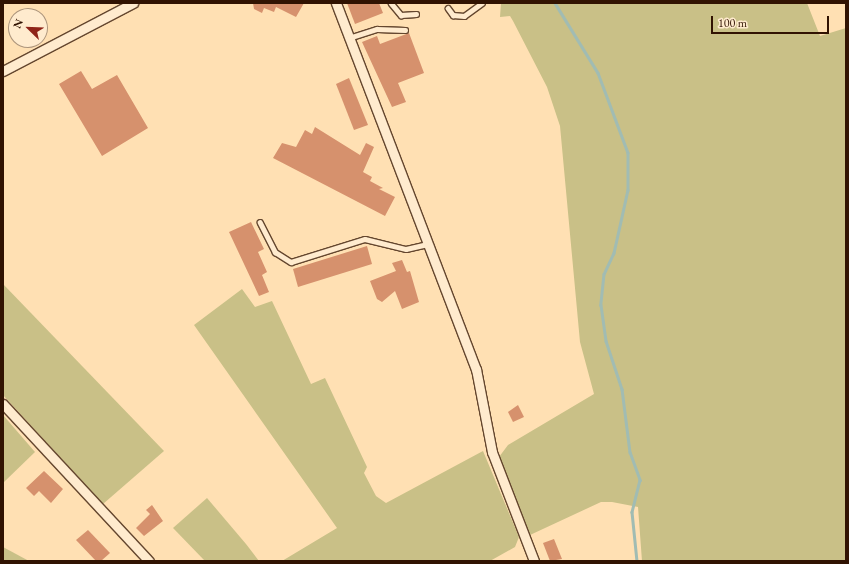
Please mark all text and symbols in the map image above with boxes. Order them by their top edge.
north arrow [8,8,48,48]
scale bar [713,8,831,34]
text: 100 m [718,15,747,31]
text: N [10,17,26,31]

